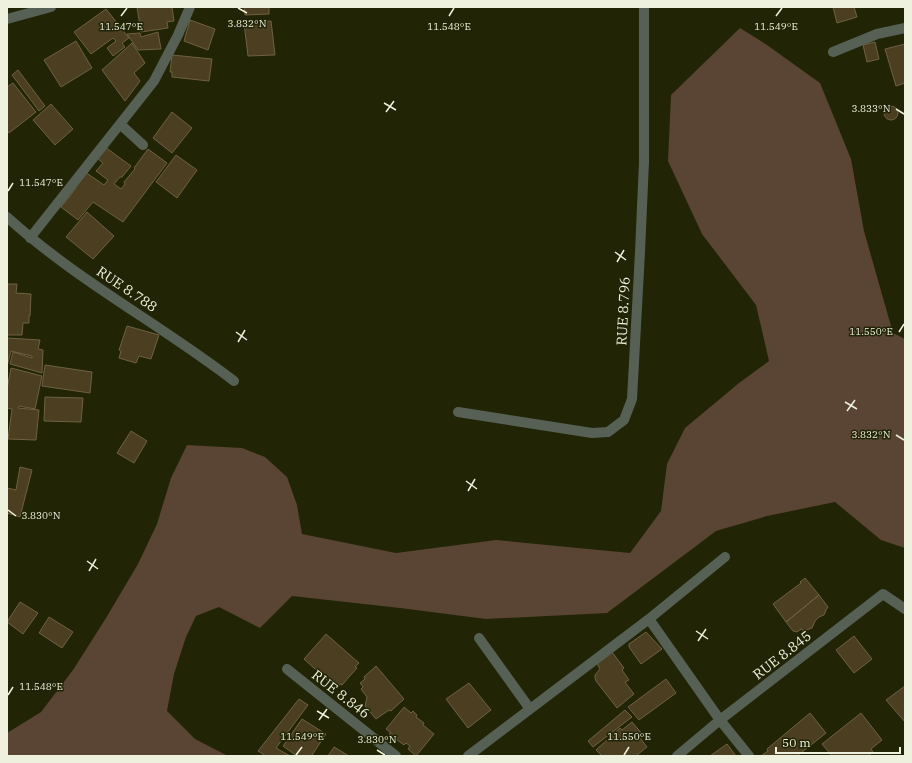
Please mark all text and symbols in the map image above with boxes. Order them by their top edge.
text: 3.832°N [227,17,267,30]
text: 11.547°E [99,20,143,33]
text: 11.548°E [427,20,471,33]
text: 11.549°E [754,20,798,33]
text: 3.833°N [851,102,891,115]
text: 11.547°E [19,176,63,189]
street label: RUE 8.788 [93,262,161,316]
street label: RUE 8.796 [612,276,634,346]
text: 11.550°E [849,325,893,338]
text: 3.832°N [851,428,891,441]
text: 3.830°N [21,509,61,522]
street label: RUE 8.845 [749,627,815,683]
street label: RUE 8.846 [308,666,374,722]
text: 11.548°E [19,680,63,693]
scale bar [776,729,900,755]
text: 11.549°E [280,730,324,743]
text: 11.550°E [607,730,651,743]
text: 3.830°N [357,733,397,746]
text: 50 m [782,735,811,750]

